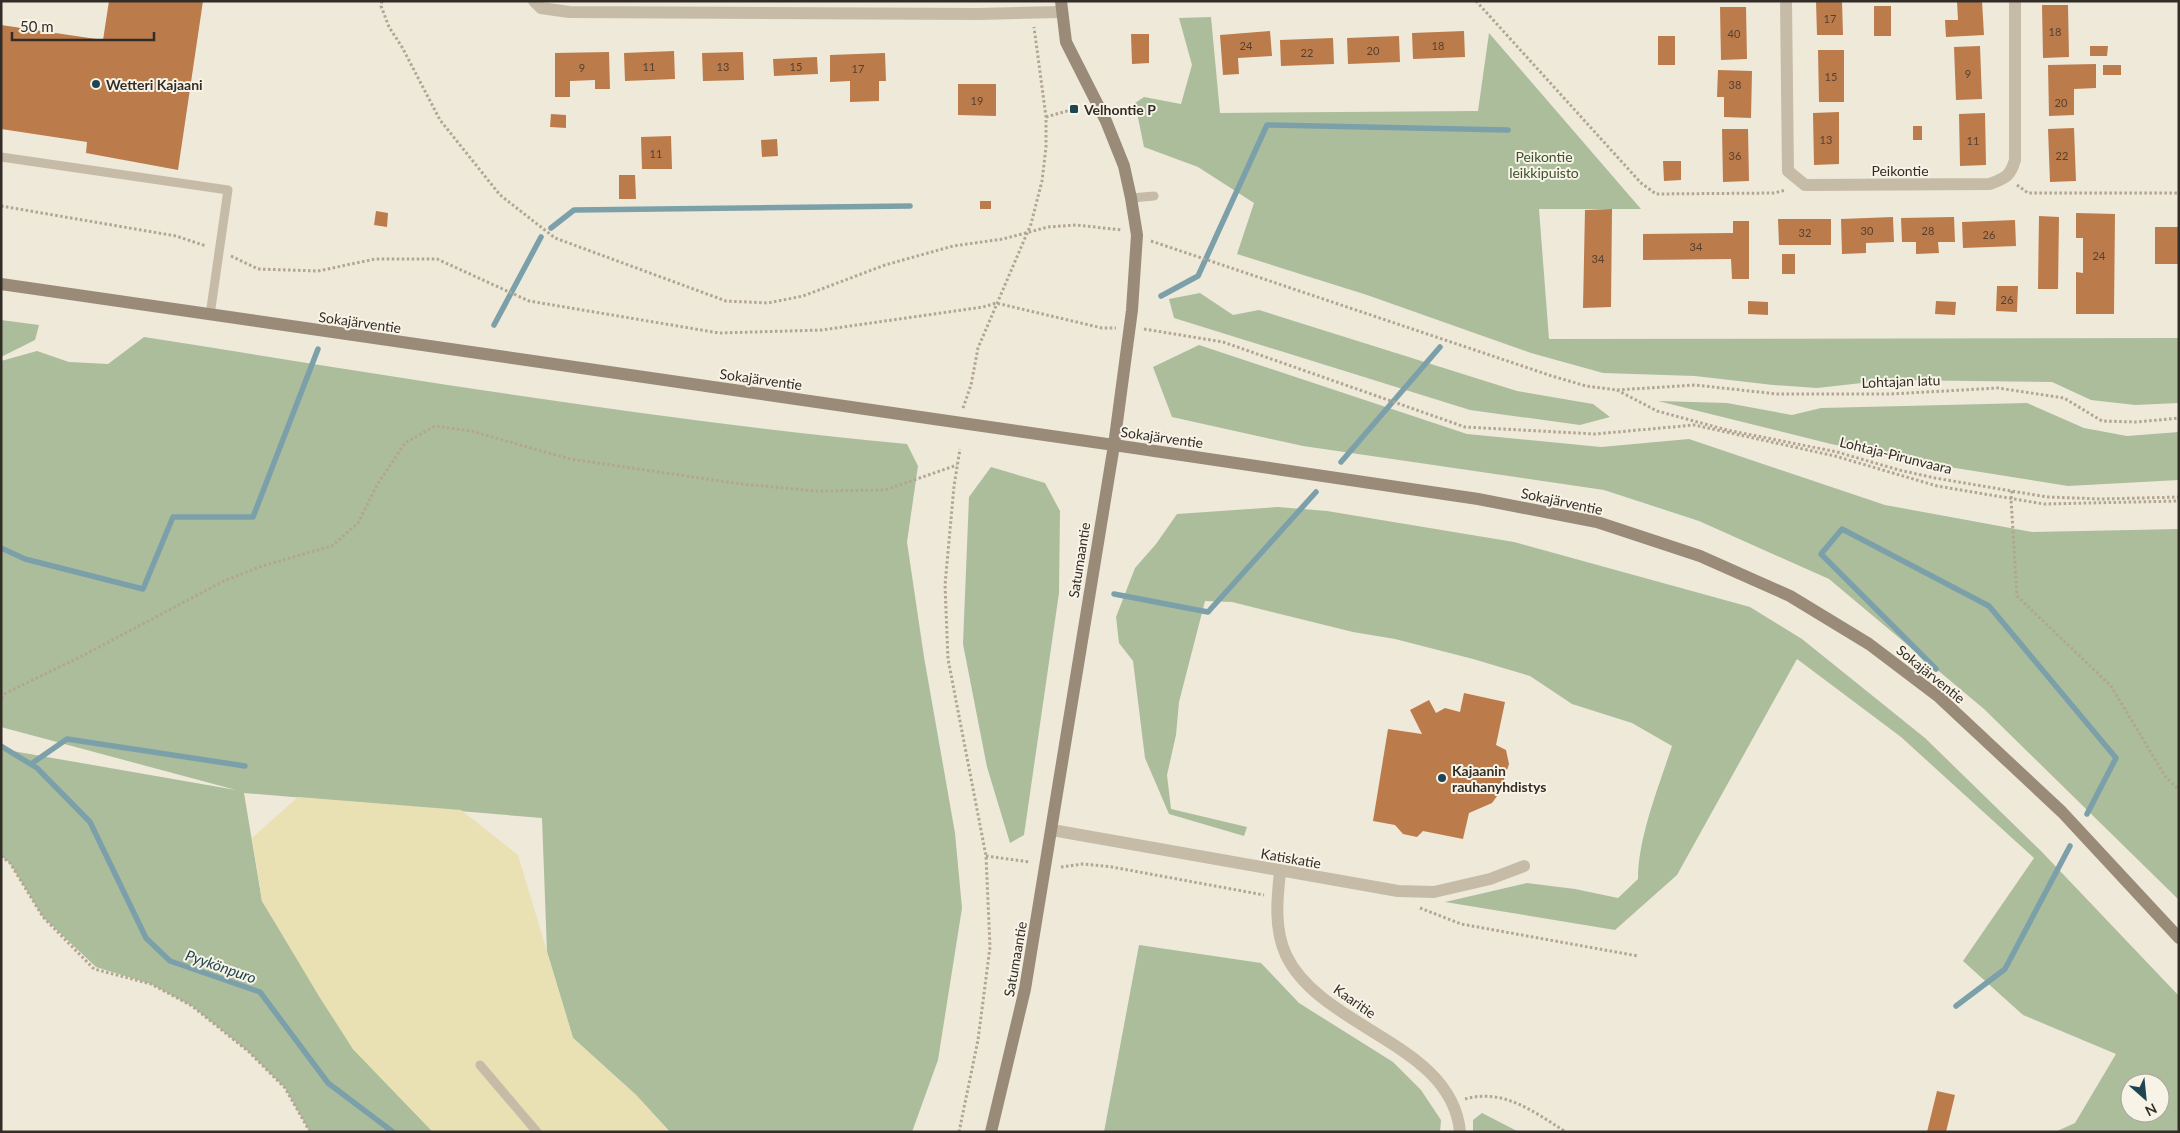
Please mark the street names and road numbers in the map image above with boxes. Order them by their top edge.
street label: Peikontie [1871,162,1929,179]
street label: Sokajärventie [318,308,402,336]
street label: Sokajärventie [719,365,803,393]
street label: Lohtajan latu [1861,371,1941,391]
street label: Sokajärventie [1120,423,1204,451]
street label: Lohtaja-Pirunvaara [1838,433,1954,477]
street label: Sokajärventie [1520,484,1604,518]
street label: Satumaantie [1065,521,1093,599]
street label: Sokajärventie [1893,641,1969,707]
street label: Katiskatie [1260,844,1322,872]
street label: Satumaantie [1000,920,1030,998]
street label: Kaaritie [1331,980,1379,1022]

